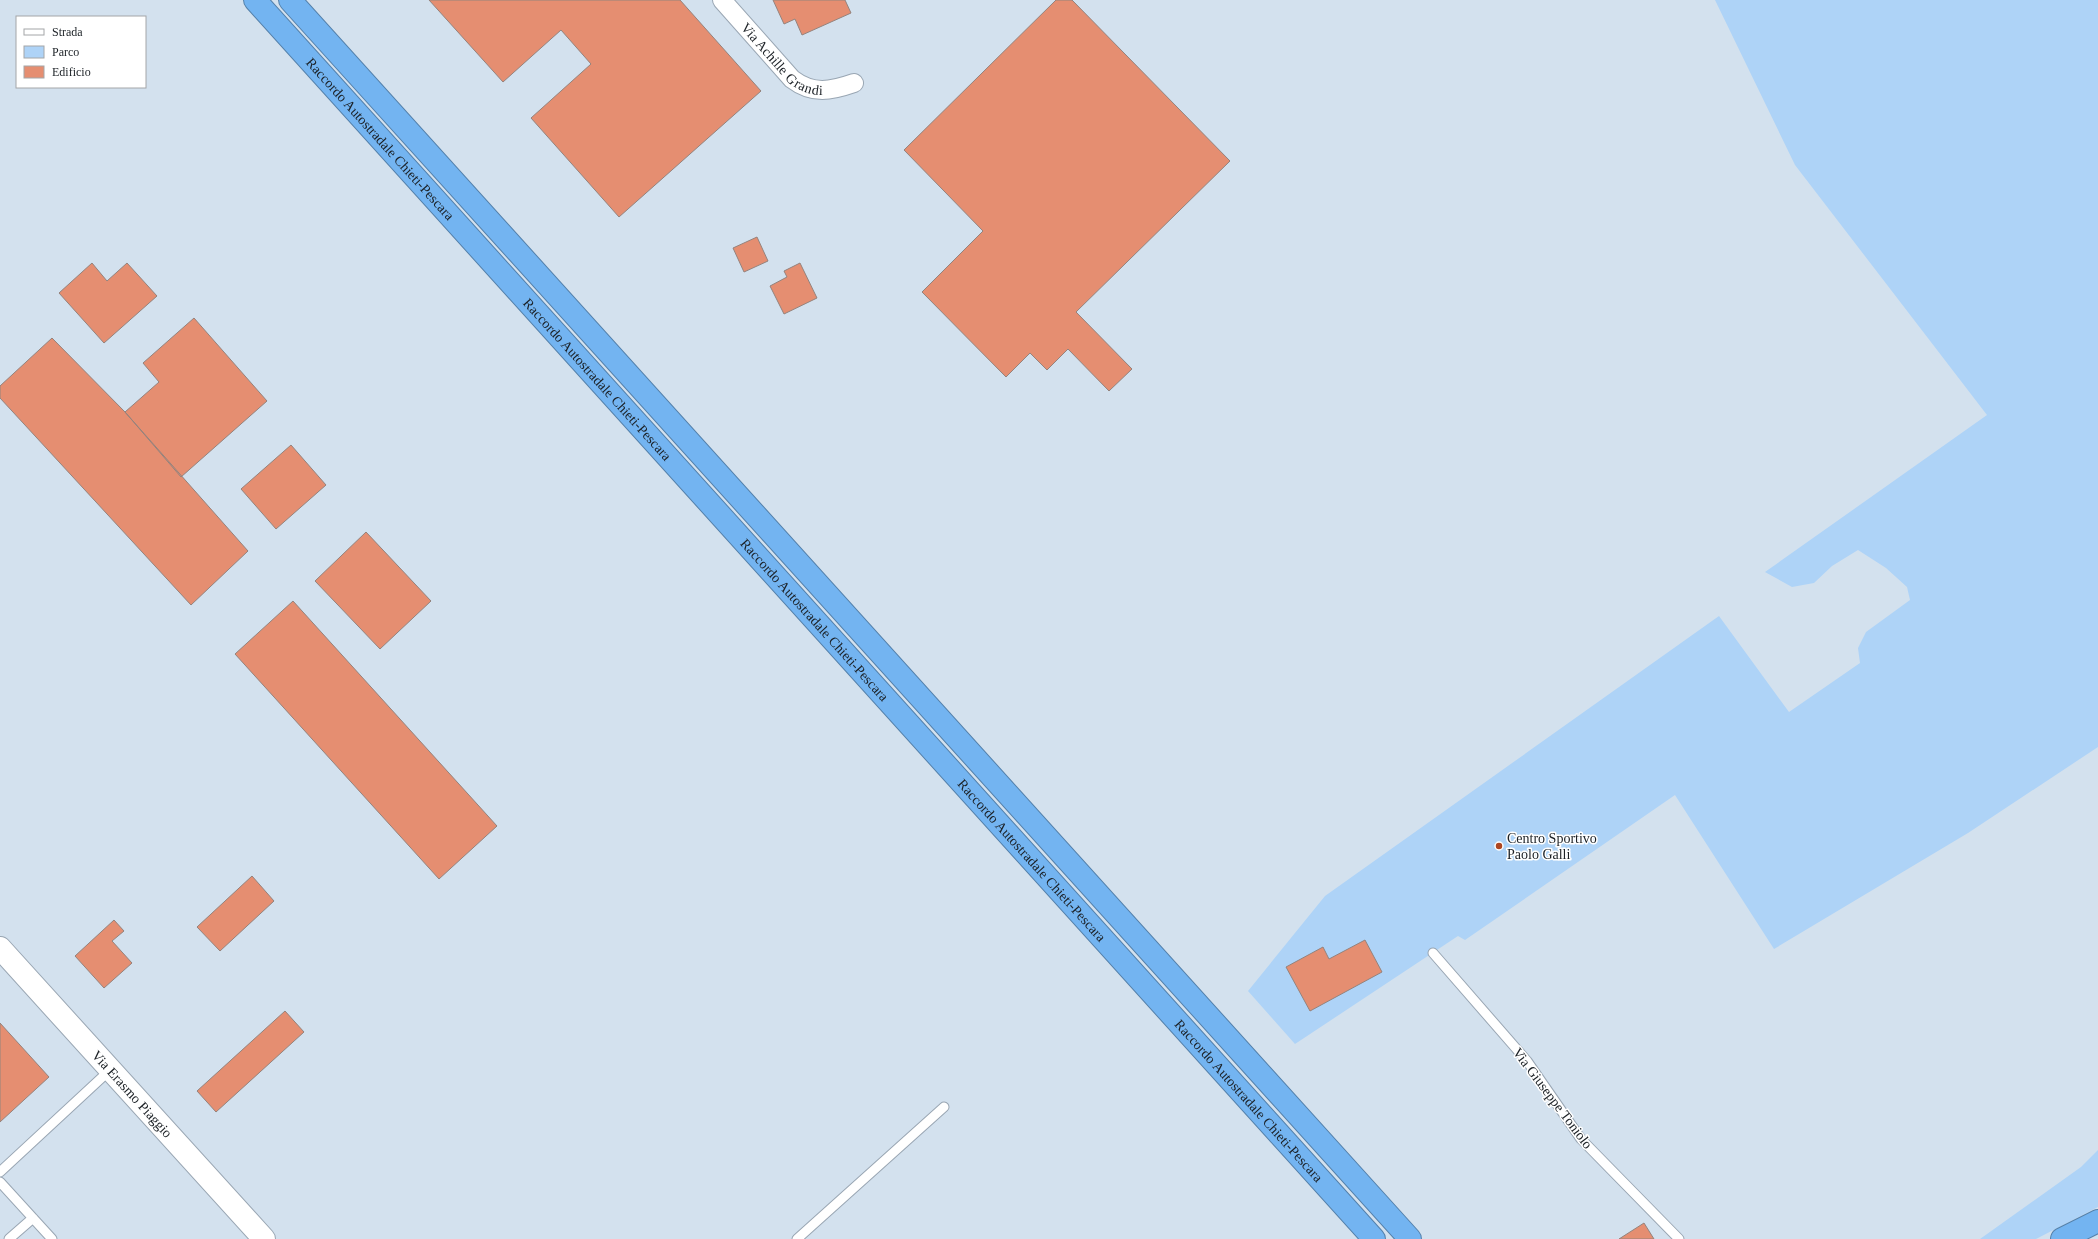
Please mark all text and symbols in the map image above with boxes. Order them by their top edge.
legend [16,16,146,88]
street label: Via Achille Grandi [738,20,823,98]
text: Strada [52,25,83,39]
text: Parco [52,45,79,59]
street label: Raccordo Autostradale Chieti-Pescara [303,55,458,224]
text: Edificio [52,65,91,79]
street label: Raccordo Autostradale Chieti-Pescara [520,295,675,464]
street label: Raccordo Autostradale Chieti-Pescara [737,536,892,705]
street label: Raccordo Autostradale Chieti-Pescara [954,776,1109,945]
place label: Centro Sportivo Paolo Galli [1507,831,1597,862]
marker: Centro Sportivo Paolo Galli [1494,841,1504,851]
street label: Raccordo Autostradale Chieti-Pescara [1172,1017,1326,1186]
street label: Via Giuseppe Toniolo [1510,1045,1595,1152]
street label: Via Erasmo Piaggio [89,1048,175,1141]

